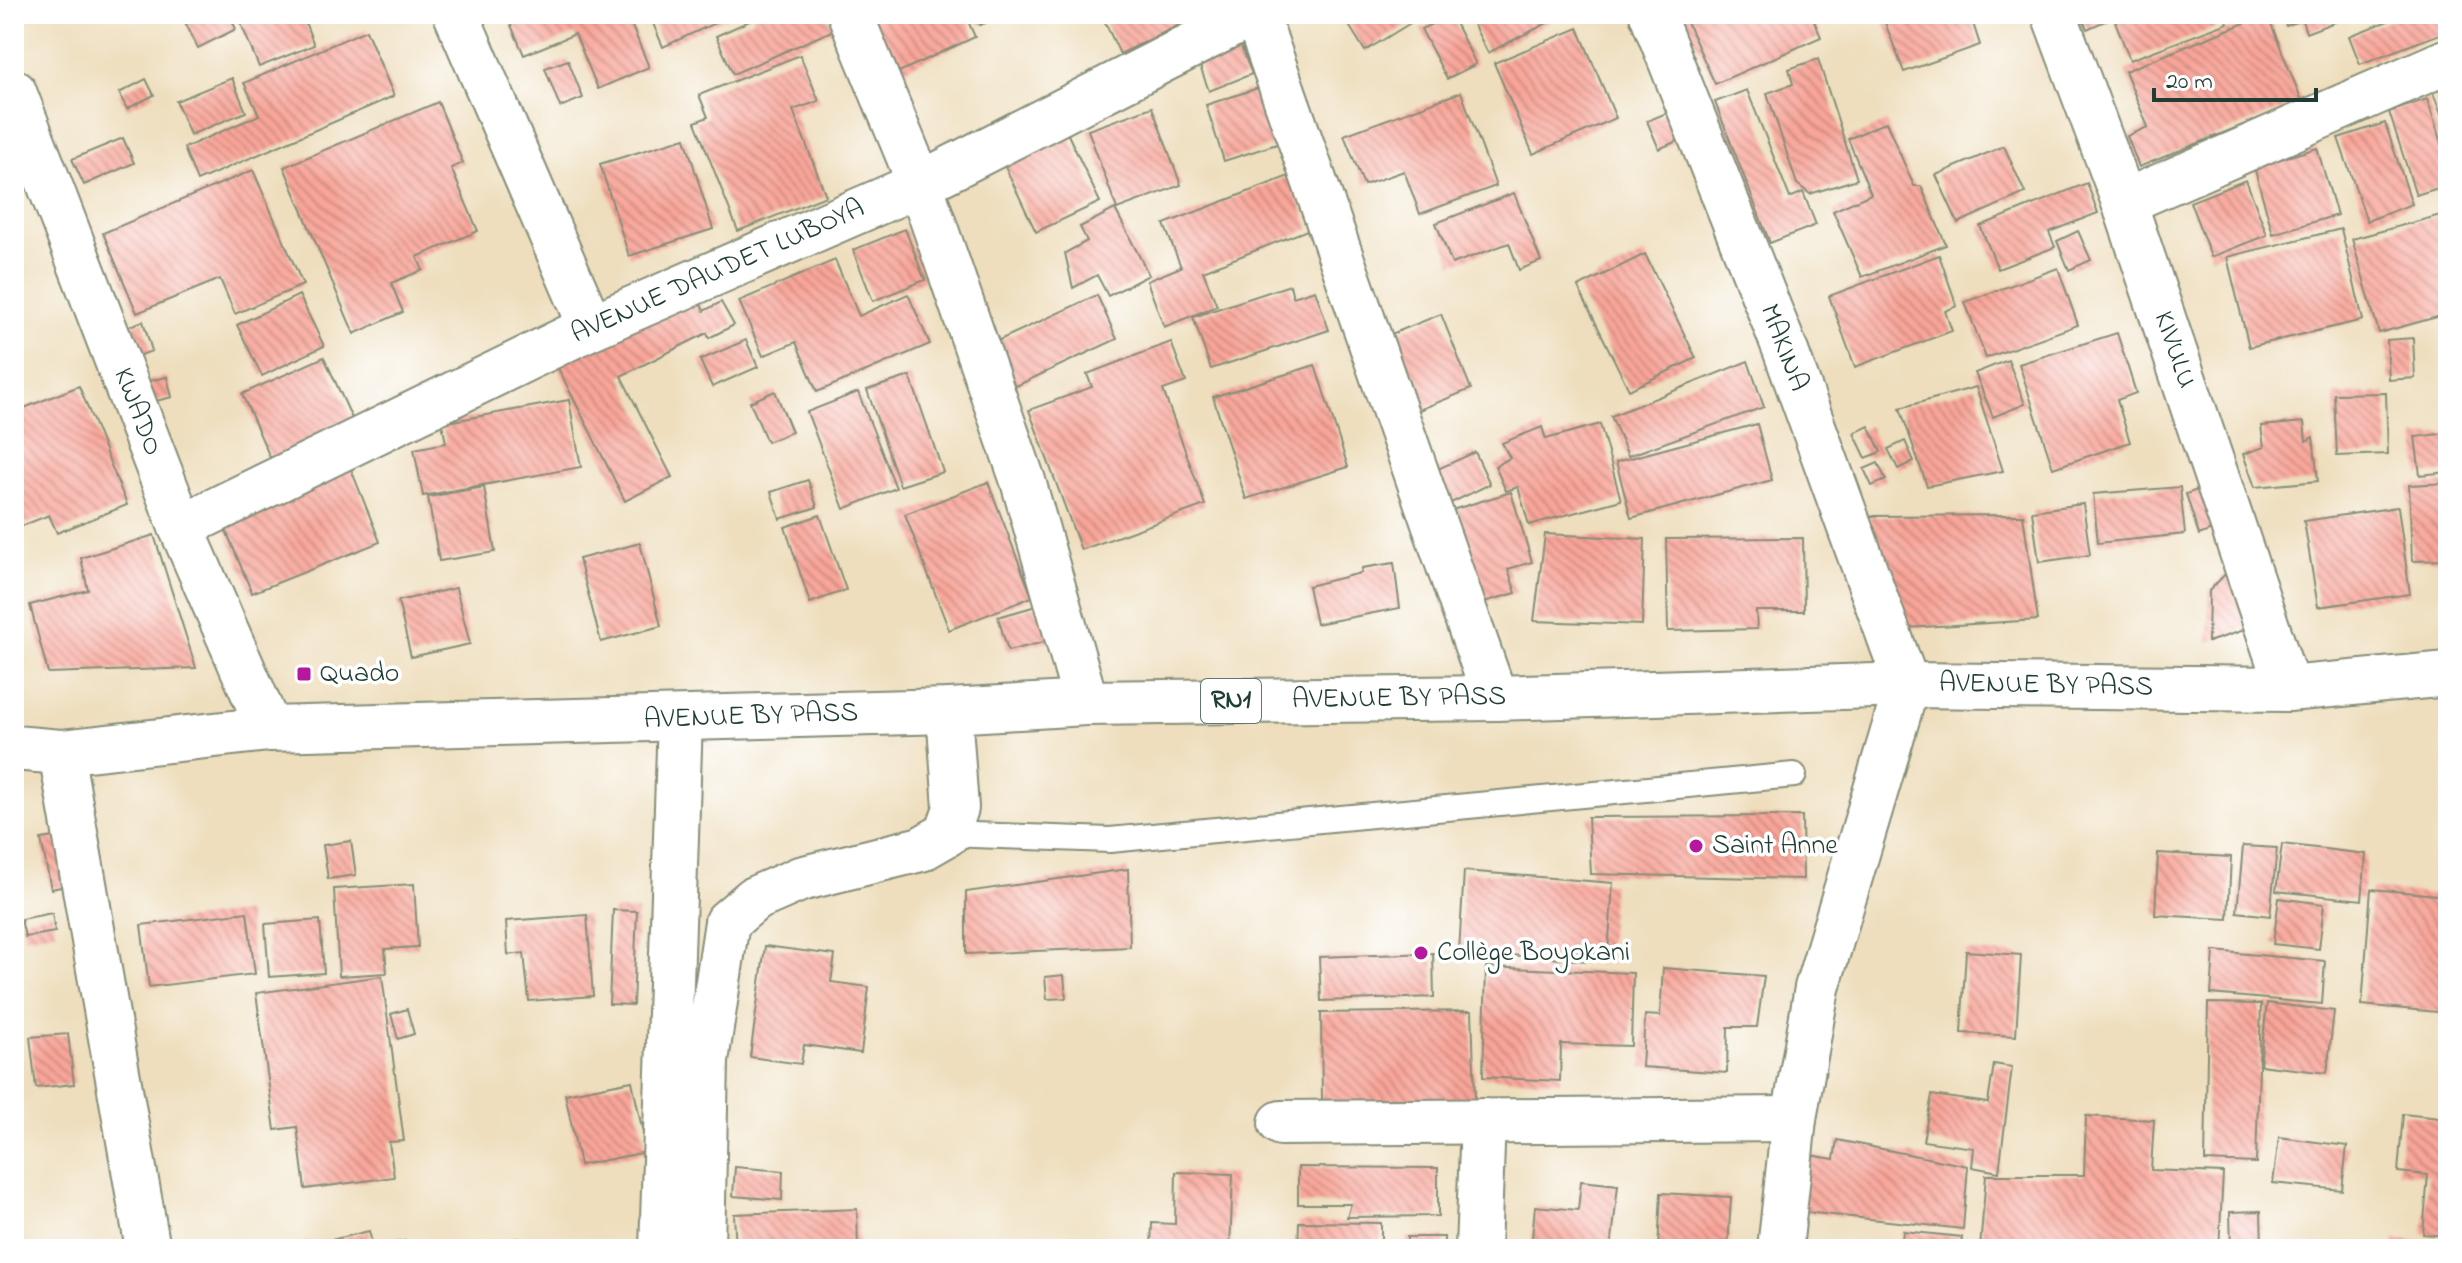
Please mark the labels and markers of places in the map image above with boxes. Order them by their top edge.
place label: Quado [320,654,399,695]
marker: Quado [295,665,313,683]
place label: Saint Anne [1712,826,1838,867]
marker: Saint Anne [1687,837,1705,855]
place label: Collège Boyokani [1437,933,1630,974]
marker: Collège Boyokani [1412,944,1430,962]

